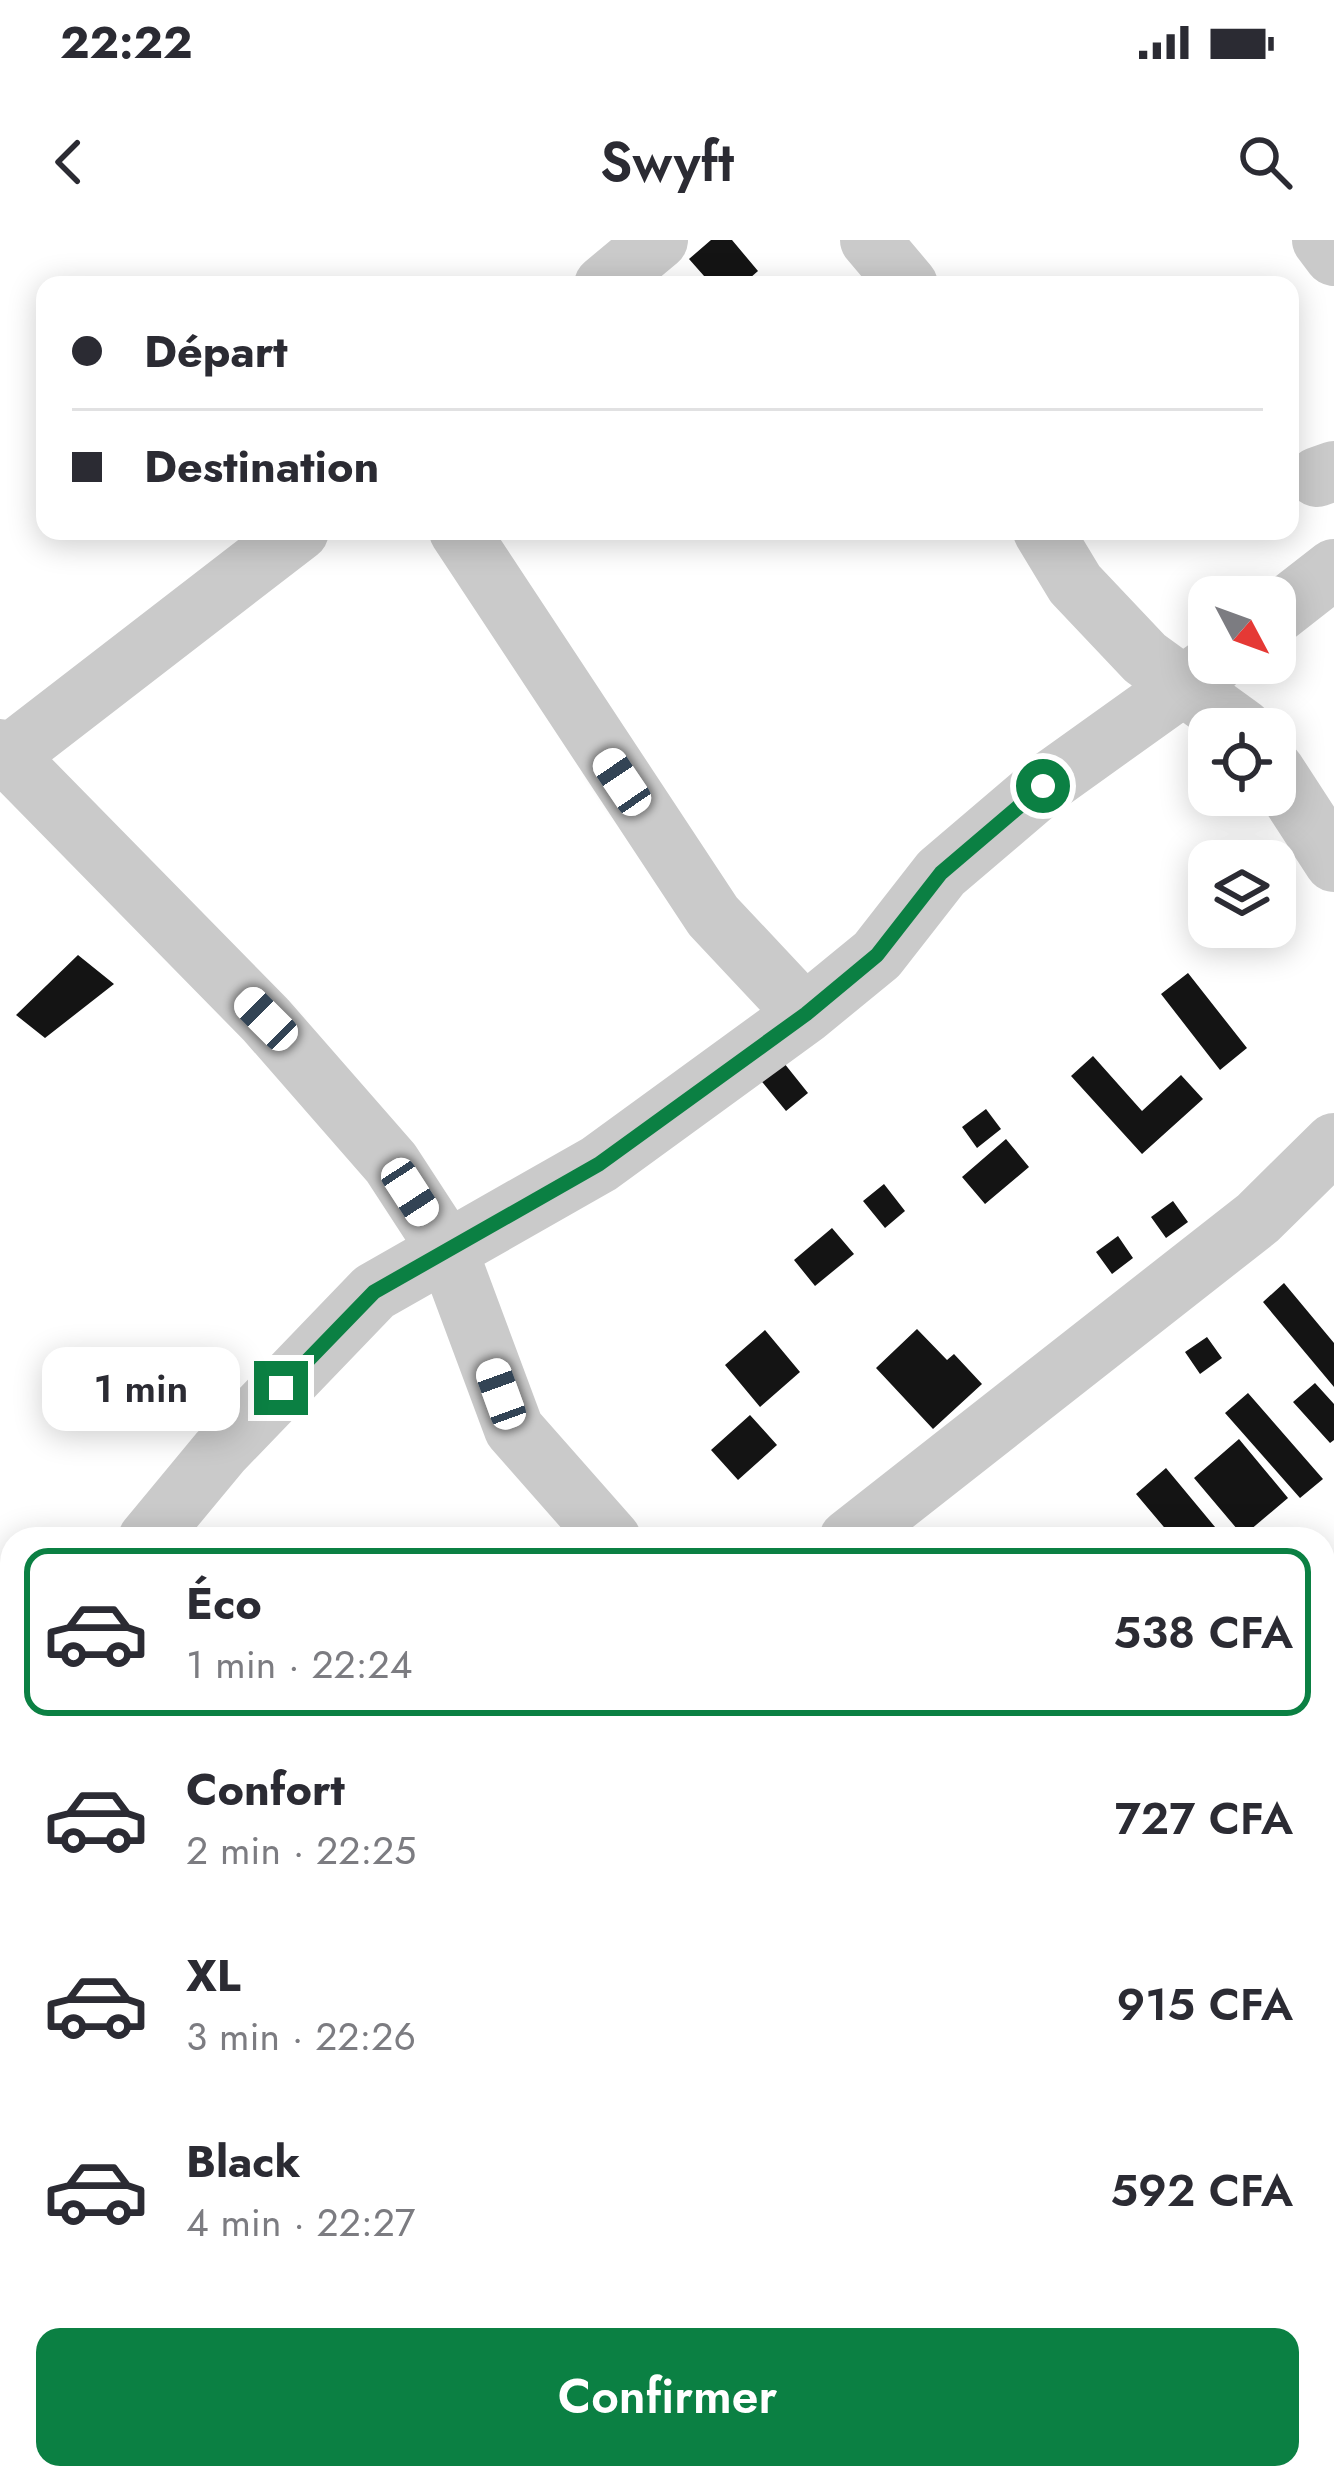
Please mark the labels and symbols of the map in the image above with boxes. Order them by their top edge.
north arrow [1188,576,1296,684]
car [587,742,657,822]
route start [1016,759,1070,813]
car [228,981,304,1057]
car [375,1152,445,1232]
callout: 1 min [41,1346,239,1430]
car [472,1354,530,1434]
route end [254,1361,308,1415]

